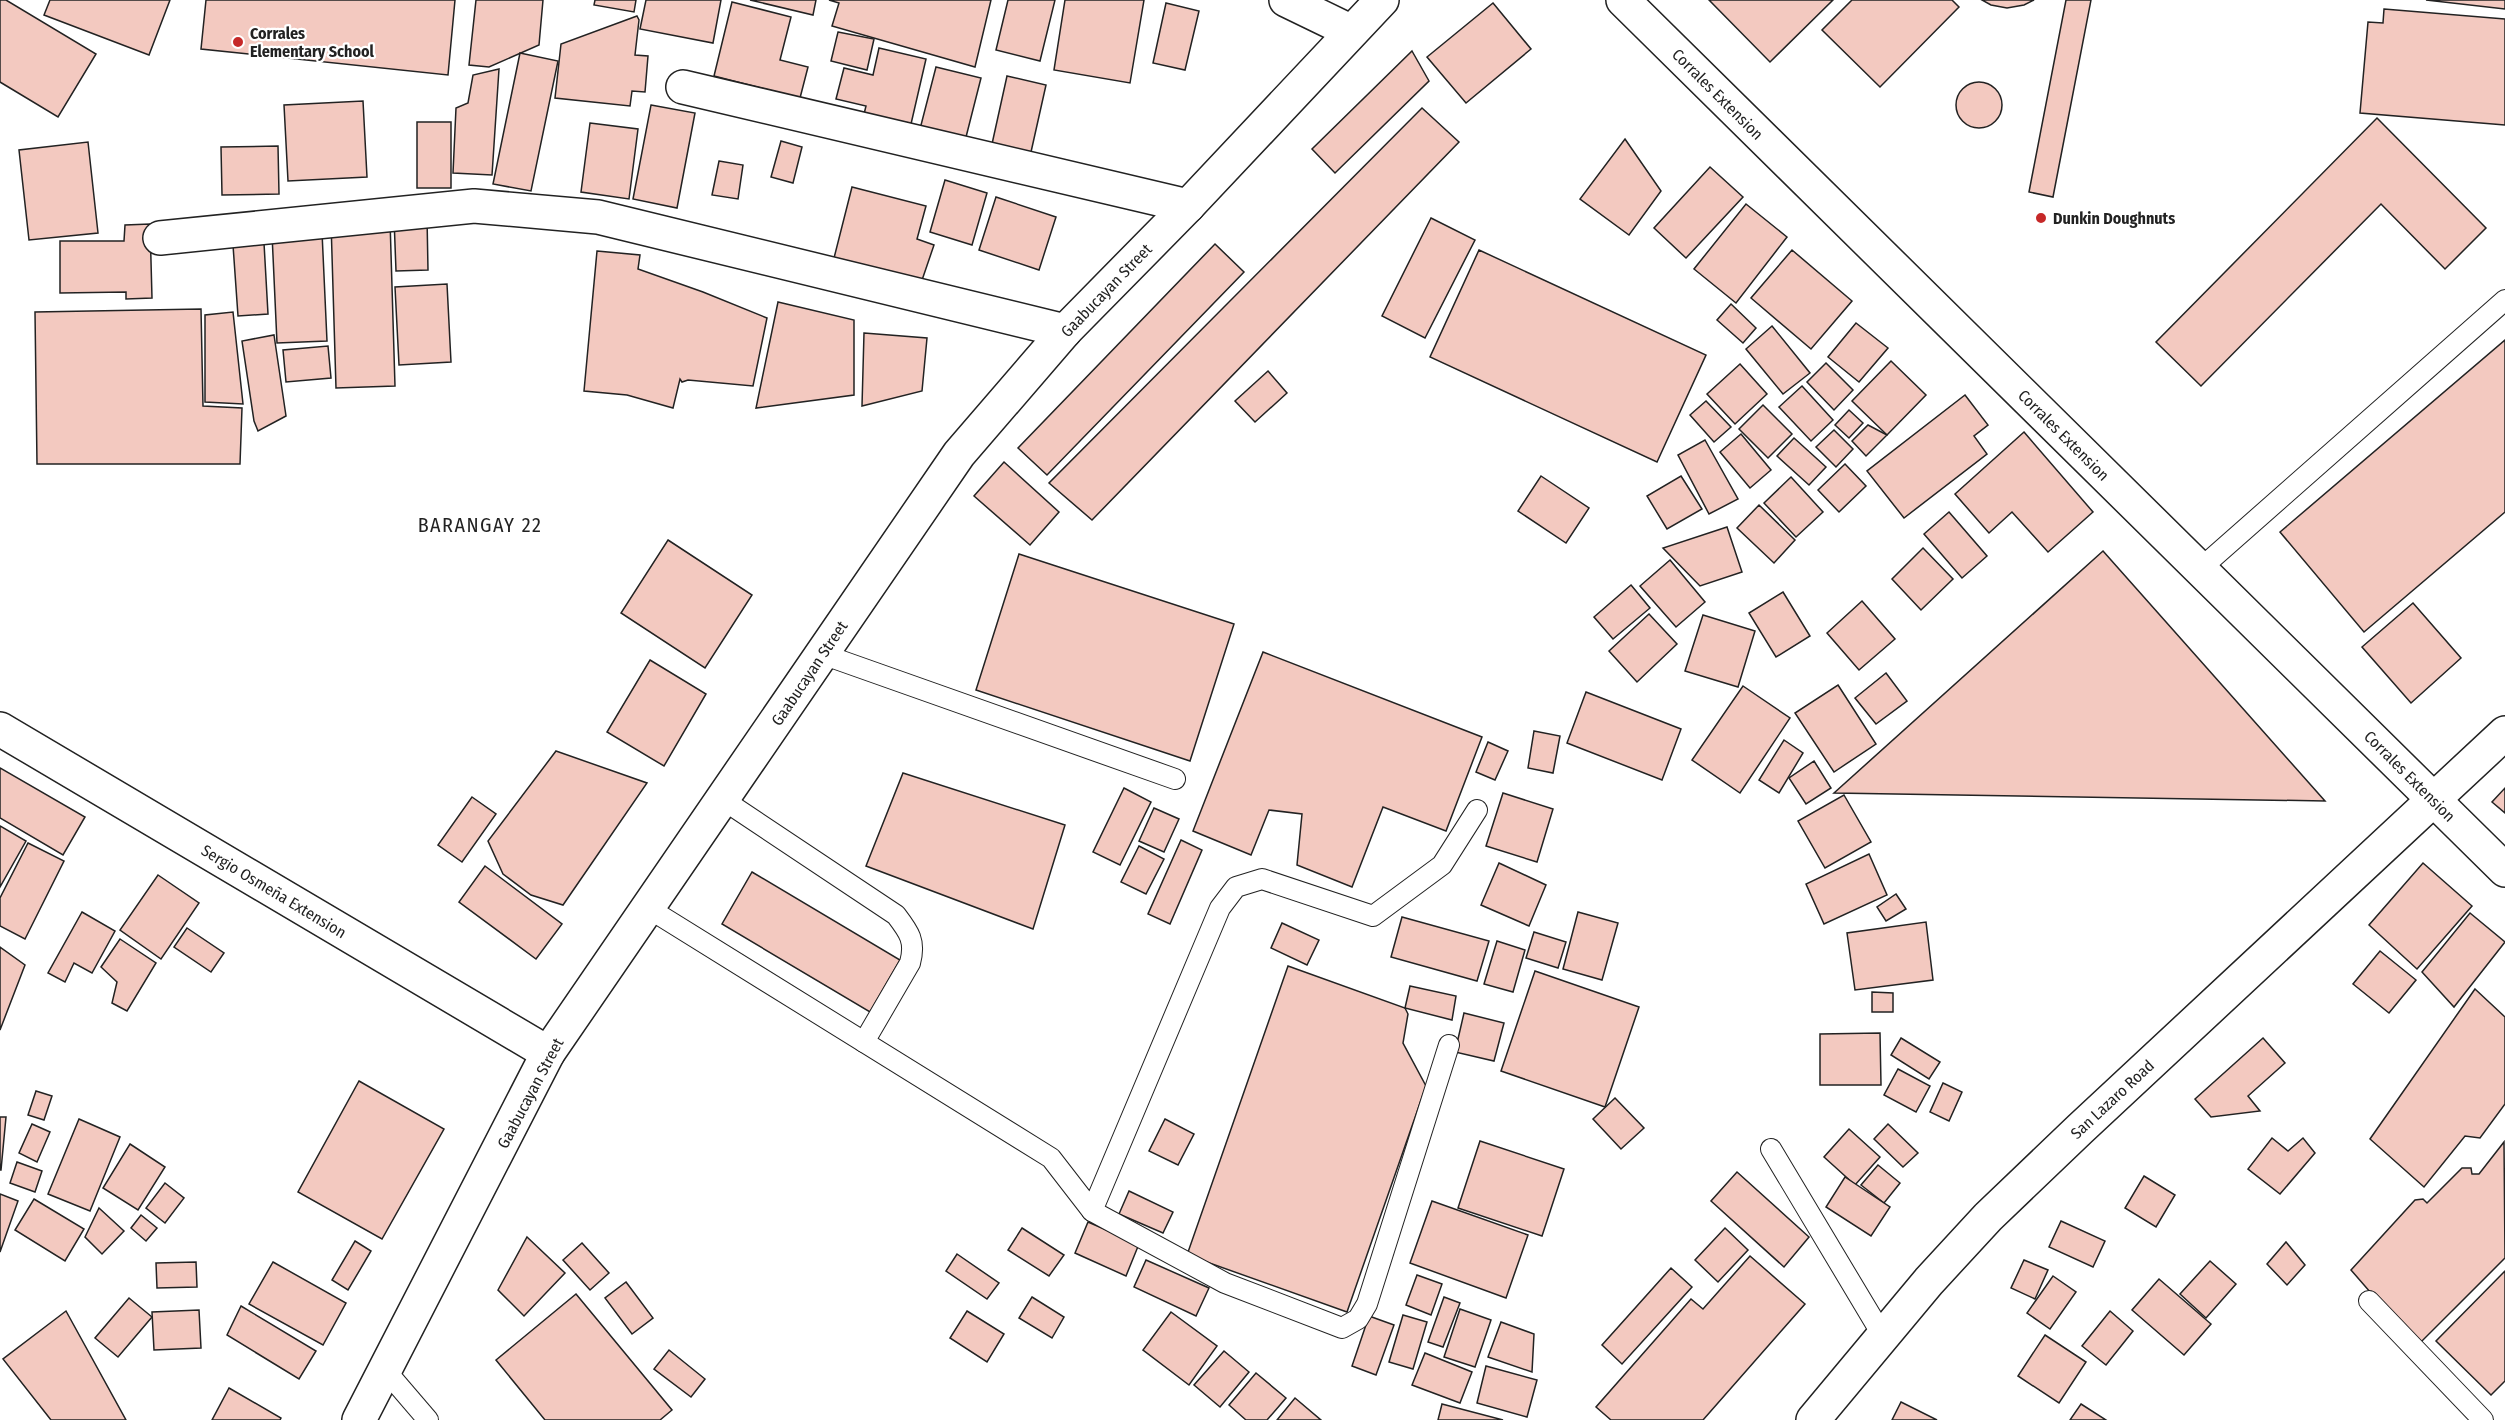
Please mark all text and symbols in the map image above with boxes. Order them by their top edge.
place label: Corrales Elementary School [250,24,375,61]
marker: Corrales Elementary School [231,35,245,49]
street label: Corrales Extension [1668,45,1767,144]
place label: Dunkin Doughnuts [2053,209,2175,228]
marker: Dunkin Doughnuts [2034,211,2048,225]
street label: Gaabucayan Street [1057,239,1156,341]
street label: Corrales Extension [2014,386,2113,485]
district label: BARANGAY 22 [418,513,542,537]
street label: Gaabucayan Street [767,617,852,729]
street label: Corrales Extension [2360,727,2459,826]
street label: Sergio Osmeña Extension [198,841,350,942]
street label: Gaabucayan Street [493,1034,568,1152]
street label: San Lazaro Road [2067,1056,2158,1143]

